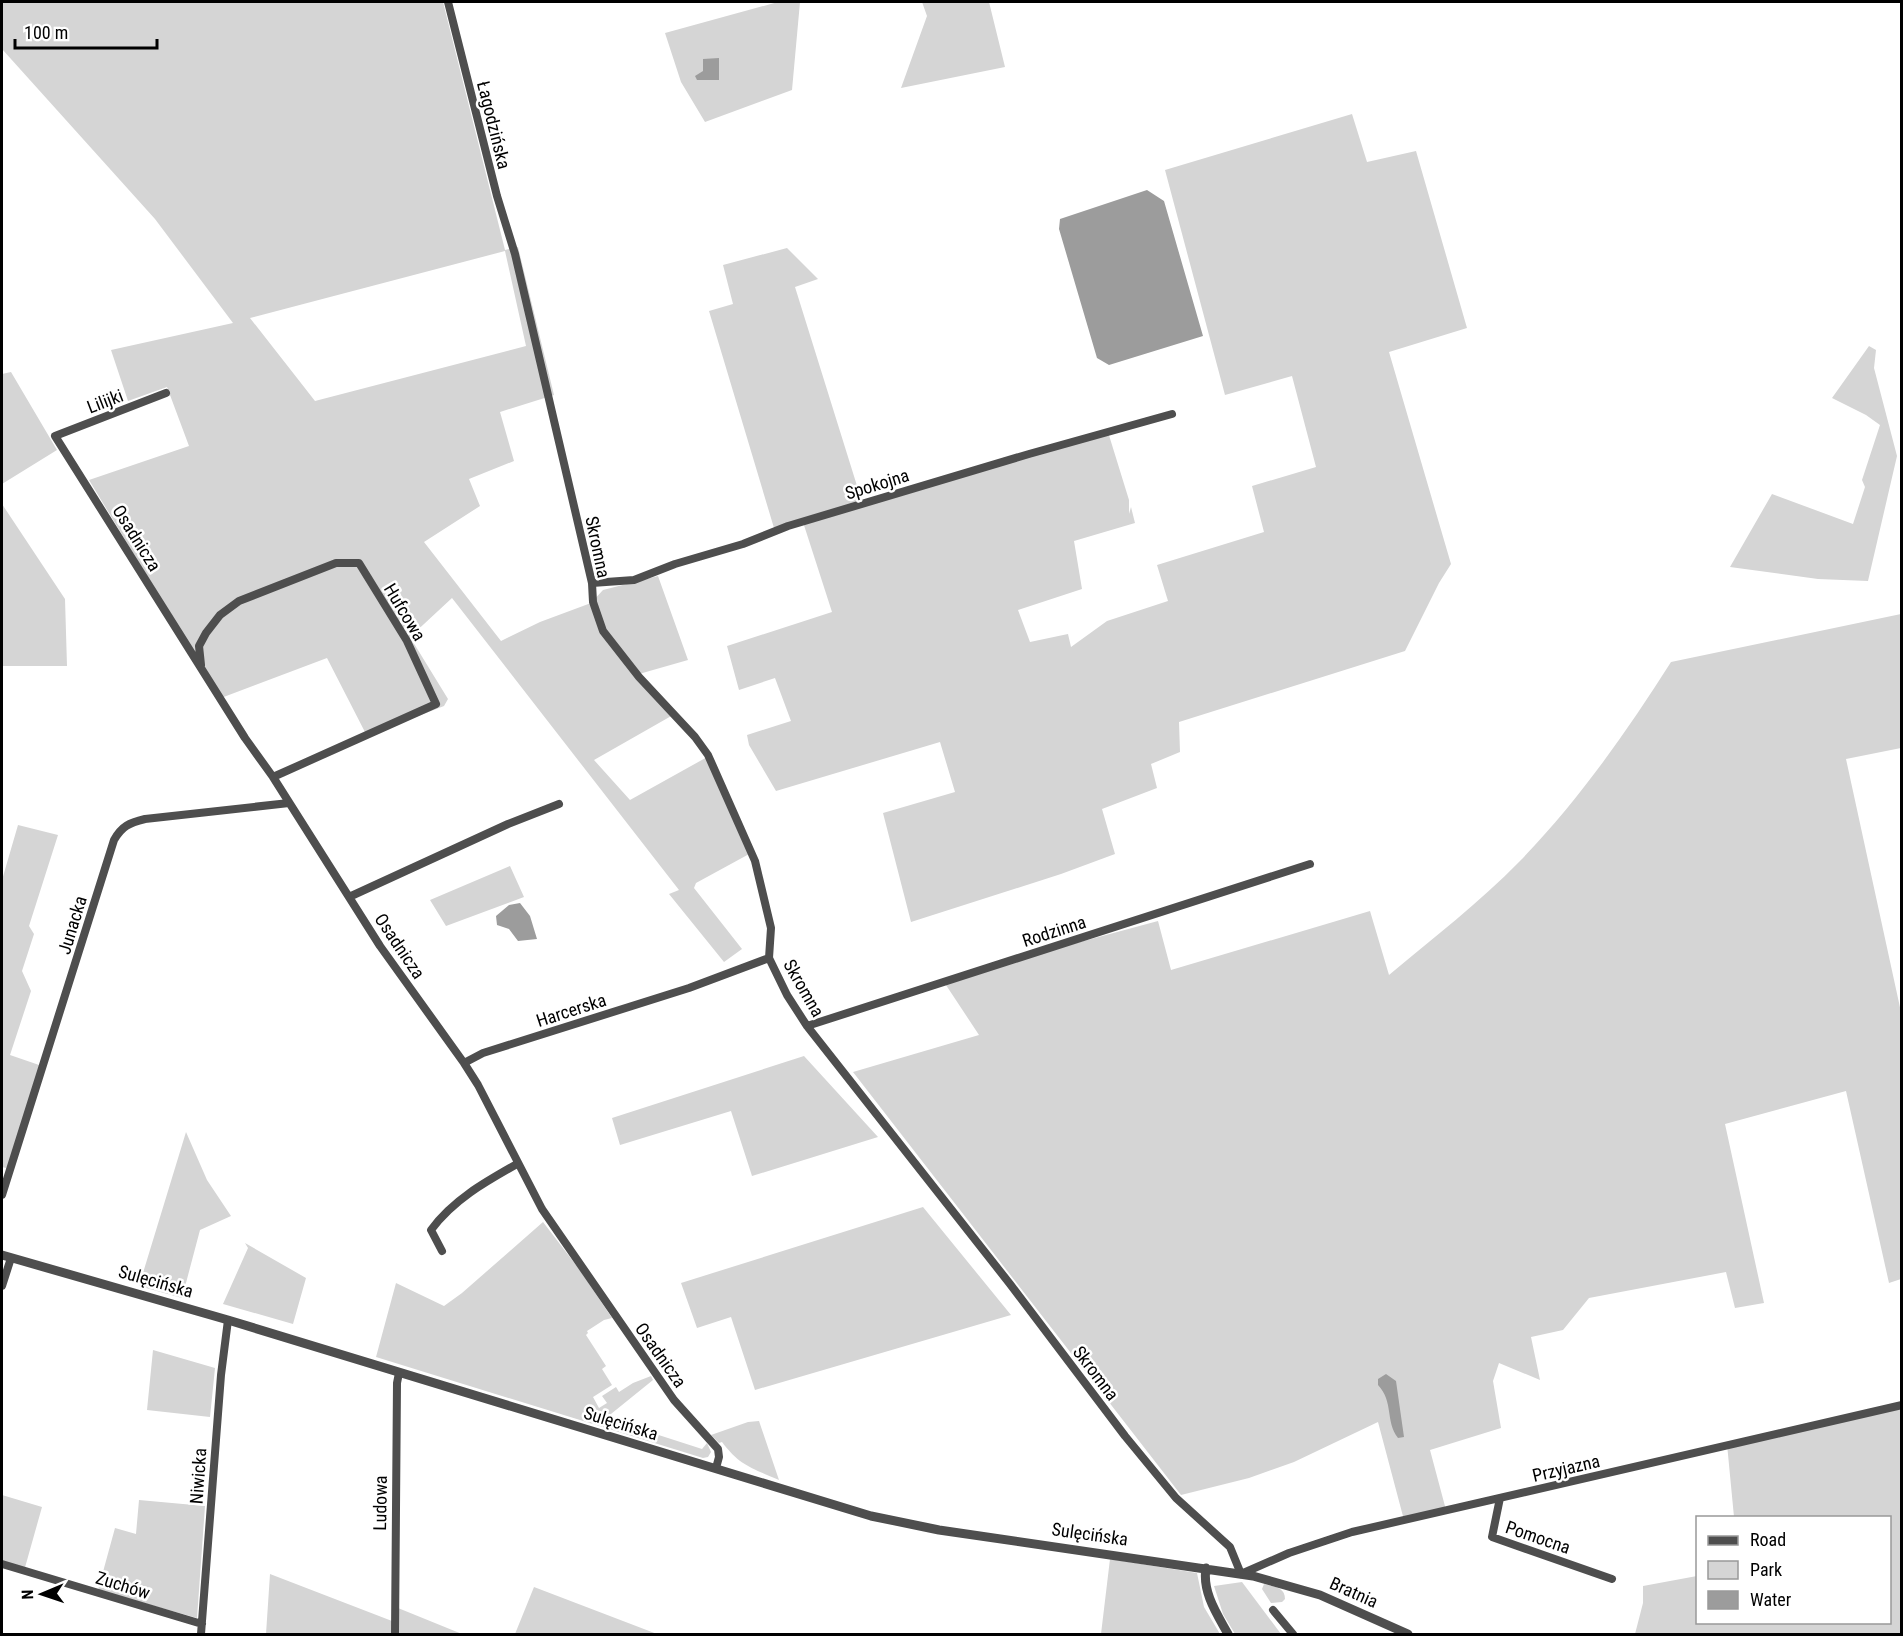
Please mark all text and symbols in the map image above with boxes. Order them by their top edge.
scale bar [15,12,158,50]
text: 100 m [24,22,68,43]
street label: Łagodzińska [473,79,515,171]
street label: Lilijki [84,385,126,417]
street label: Spokojna [842,464,912,504]
street label: Osadnicza [108,501,166,575]
street label: Skromna [581,514,615,580]
street label: Hufcowa [380,580,430,644]
street label: Junacka [53,893,91,957]
street label: Osadnicza [371,909,429,983]
street label: Rodzinna [1020,911,1088,951]
street label: Skromna [779,956,829,1020]
street label: Harcerska [533,989,609,1031]
street label: Sulęcińska [116,1260,196,1302]
street label: Osadnicza [631,1319,691,1391]
street label: Skromna [1069,1342,1123,1404]
street label: Sulęcińska [581,1402,661,1444]
street label: Niwicka [186,1447,210,1505]
street label: Przyjazna [1530,1450,1602,1486]
street label: Ludowa [369,1475,391,1531]
street label: Pomocna [1503,1516,1573,1558]
legend [1696,1516,1891,1624]
street label: Sulęcińska [1051,1518,1129,1550]
text: Road [1750,1529,1786,1550]
text: Park [1750,1559,1782,1580]
north arrow [12,1564,72,1624]
street label: Zuchów [93,1567,153,1603]
street label: Bratnia [1327,1572,1381,1612]
text: N [18,1589,37,1600]
text: Water [1750,1589,1792,1610]

